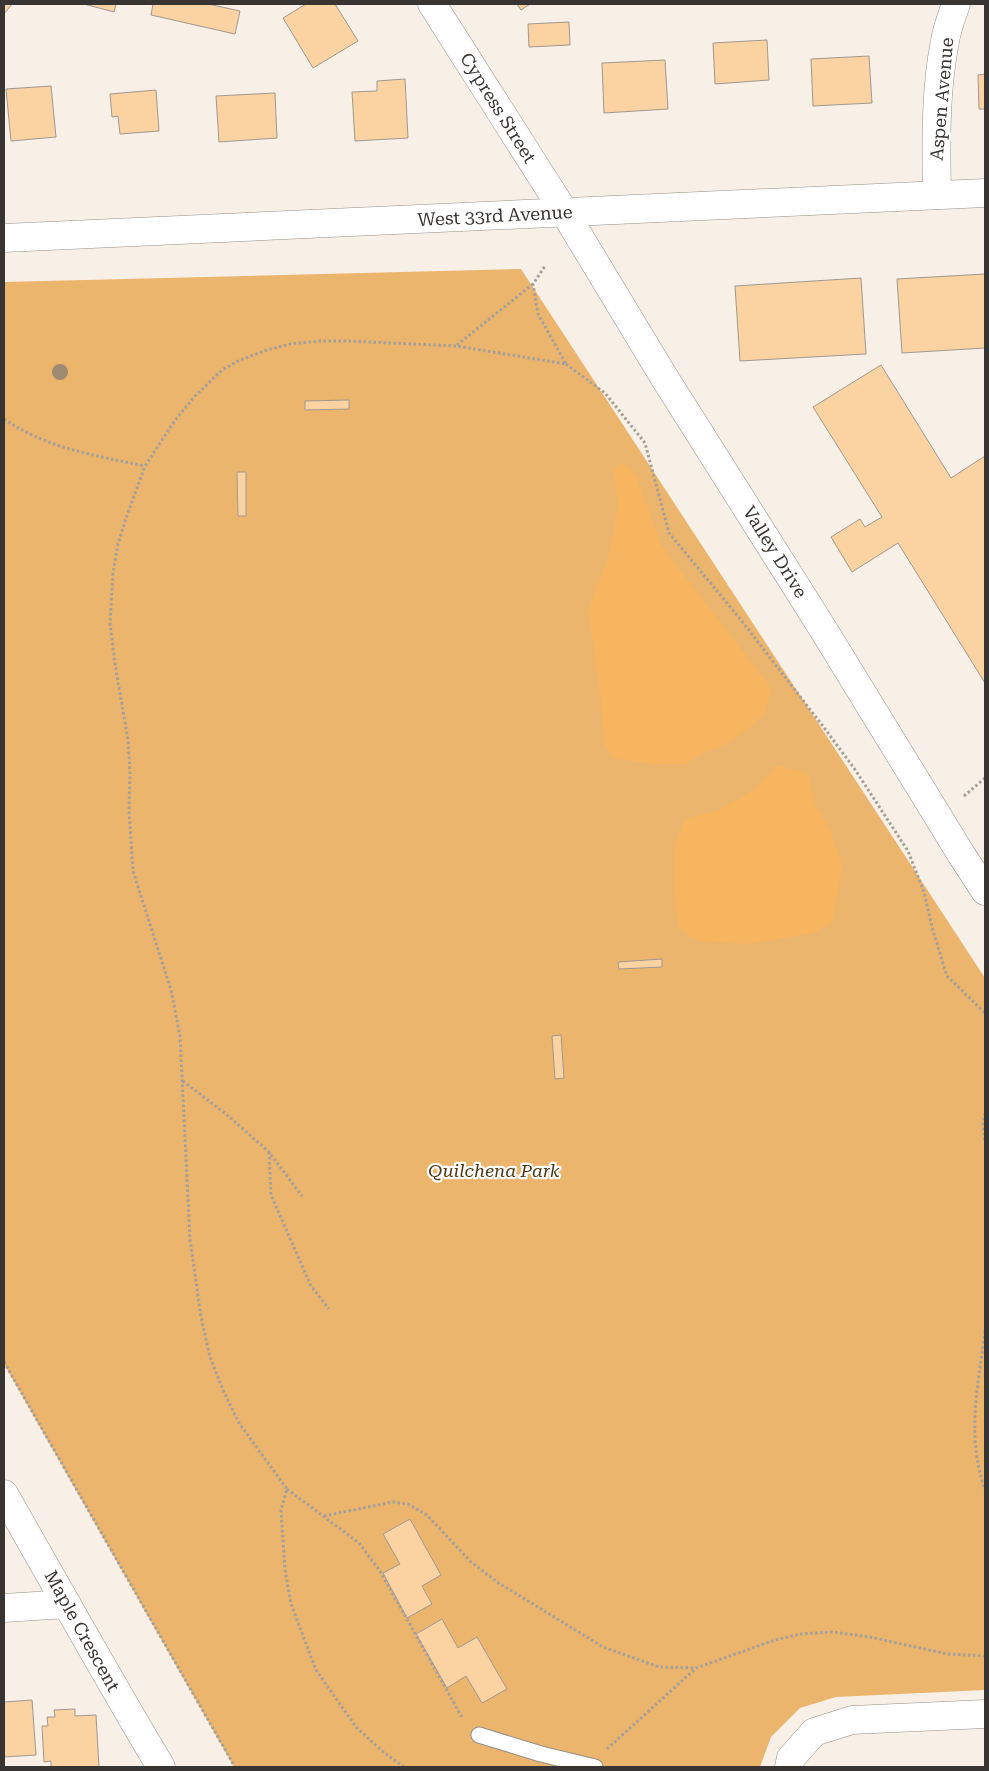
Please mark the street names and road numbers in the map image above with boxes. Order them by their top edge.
street label: Aspen Avenue [926,36,957,161]
street label: Cypress Street [456,49,541,167]
street label: West 33rd Avenue [417,201,573,230]
street label: Valley Drive [739,502,812,602]
street label: Maple Crescent [40,1566,125,1695]

